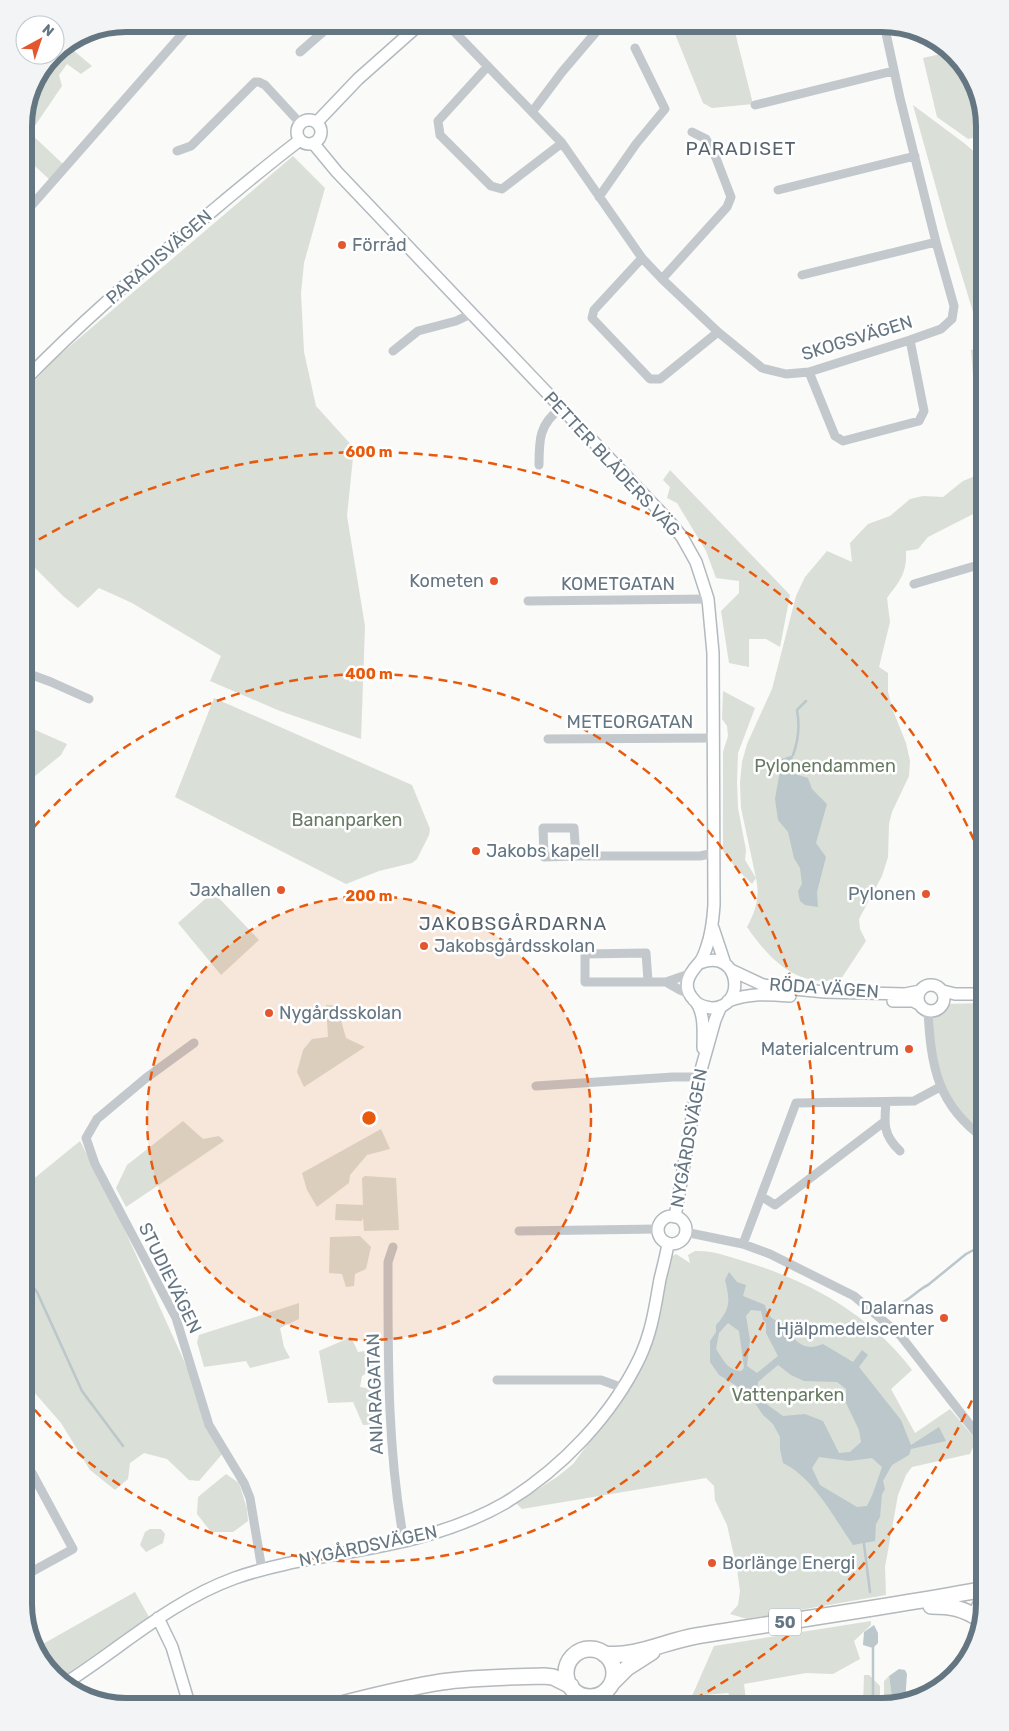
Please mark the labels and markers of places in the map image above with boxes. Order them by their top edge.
place label: Förråd [352,234,407,256]
marker: Förråd [336,239,348,251]
place label: Kometen [409,570,484,592]
marker: Kometen [488,575,500,587]
place label: Jakobs kapell [486,840,599,862]
marker: Jakobs kapell [470,845,482,857]
place label: Jaxhallen [189,879,271,901]
place label: Pylonen [848,883,916,905]
marker: Jaxhallen [275,884,287,896]
marker: Pylonen [920,888,932,900]
place label: Jakobsgårdsskolan [434,935,595,957]
marker: Jakobsgårdsskolan [418,940,430,952]
place label: Nygårdsskolan [279,1002,402,1024]
marker: Nygårdsskolan [263,1007,275,1019]
place label: Materialcentrum [761,1038,899,1060]
marker: Materialcentrum [903,1043,915,1055]
centre of rings [360,1109,378,1127]
place label: Dalarnas Hjälpmedelscenter [776,1297,934,1340]
marker: Dalarnas Hjälpmedelscenter [938,1312,950,1324]
place label: Borlänge Energi [722,1552,855,1574]
marker: Borlänge Energi [706,1557,718,1569]

